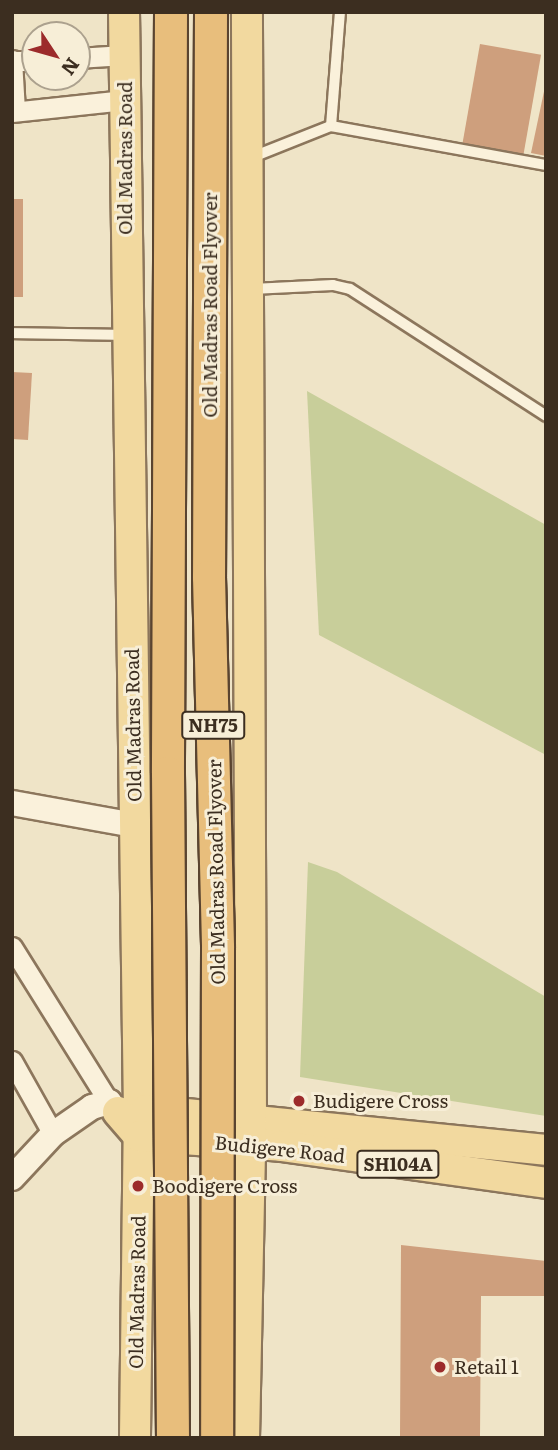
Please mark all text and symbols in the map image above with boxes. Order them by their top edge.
north arrow [21,21,91,91]
text: N [55,52,87,82]
street label: Old Madras Road [114,81,136,235]
street label: Old Madras Road Flyover [199,192,221,418]
street label: Old Madras Road [120,648,146,802]
road number: NH75 [180,710,246,740]
street label: Old Madras Road Flyover [203,759,229,985]
place label: Budigere Cross [313,1090,448,1112]
marker: Budigere Cross [291,1093,307,1109]
street label: Budigere Road [214,1131,346,1167]
road number: SH104A [356,1149,440,1178]
place label: Boodigere Cross [152,1175,297,1197]
marker: Boodigere Cross [130,1178,146,1194]
street label: Old Madras Road [124,1215,150,1369]
place label: Retail 1 [454,1356,519,1378]
marker: Retail 1 [432,1359,448,1375]

